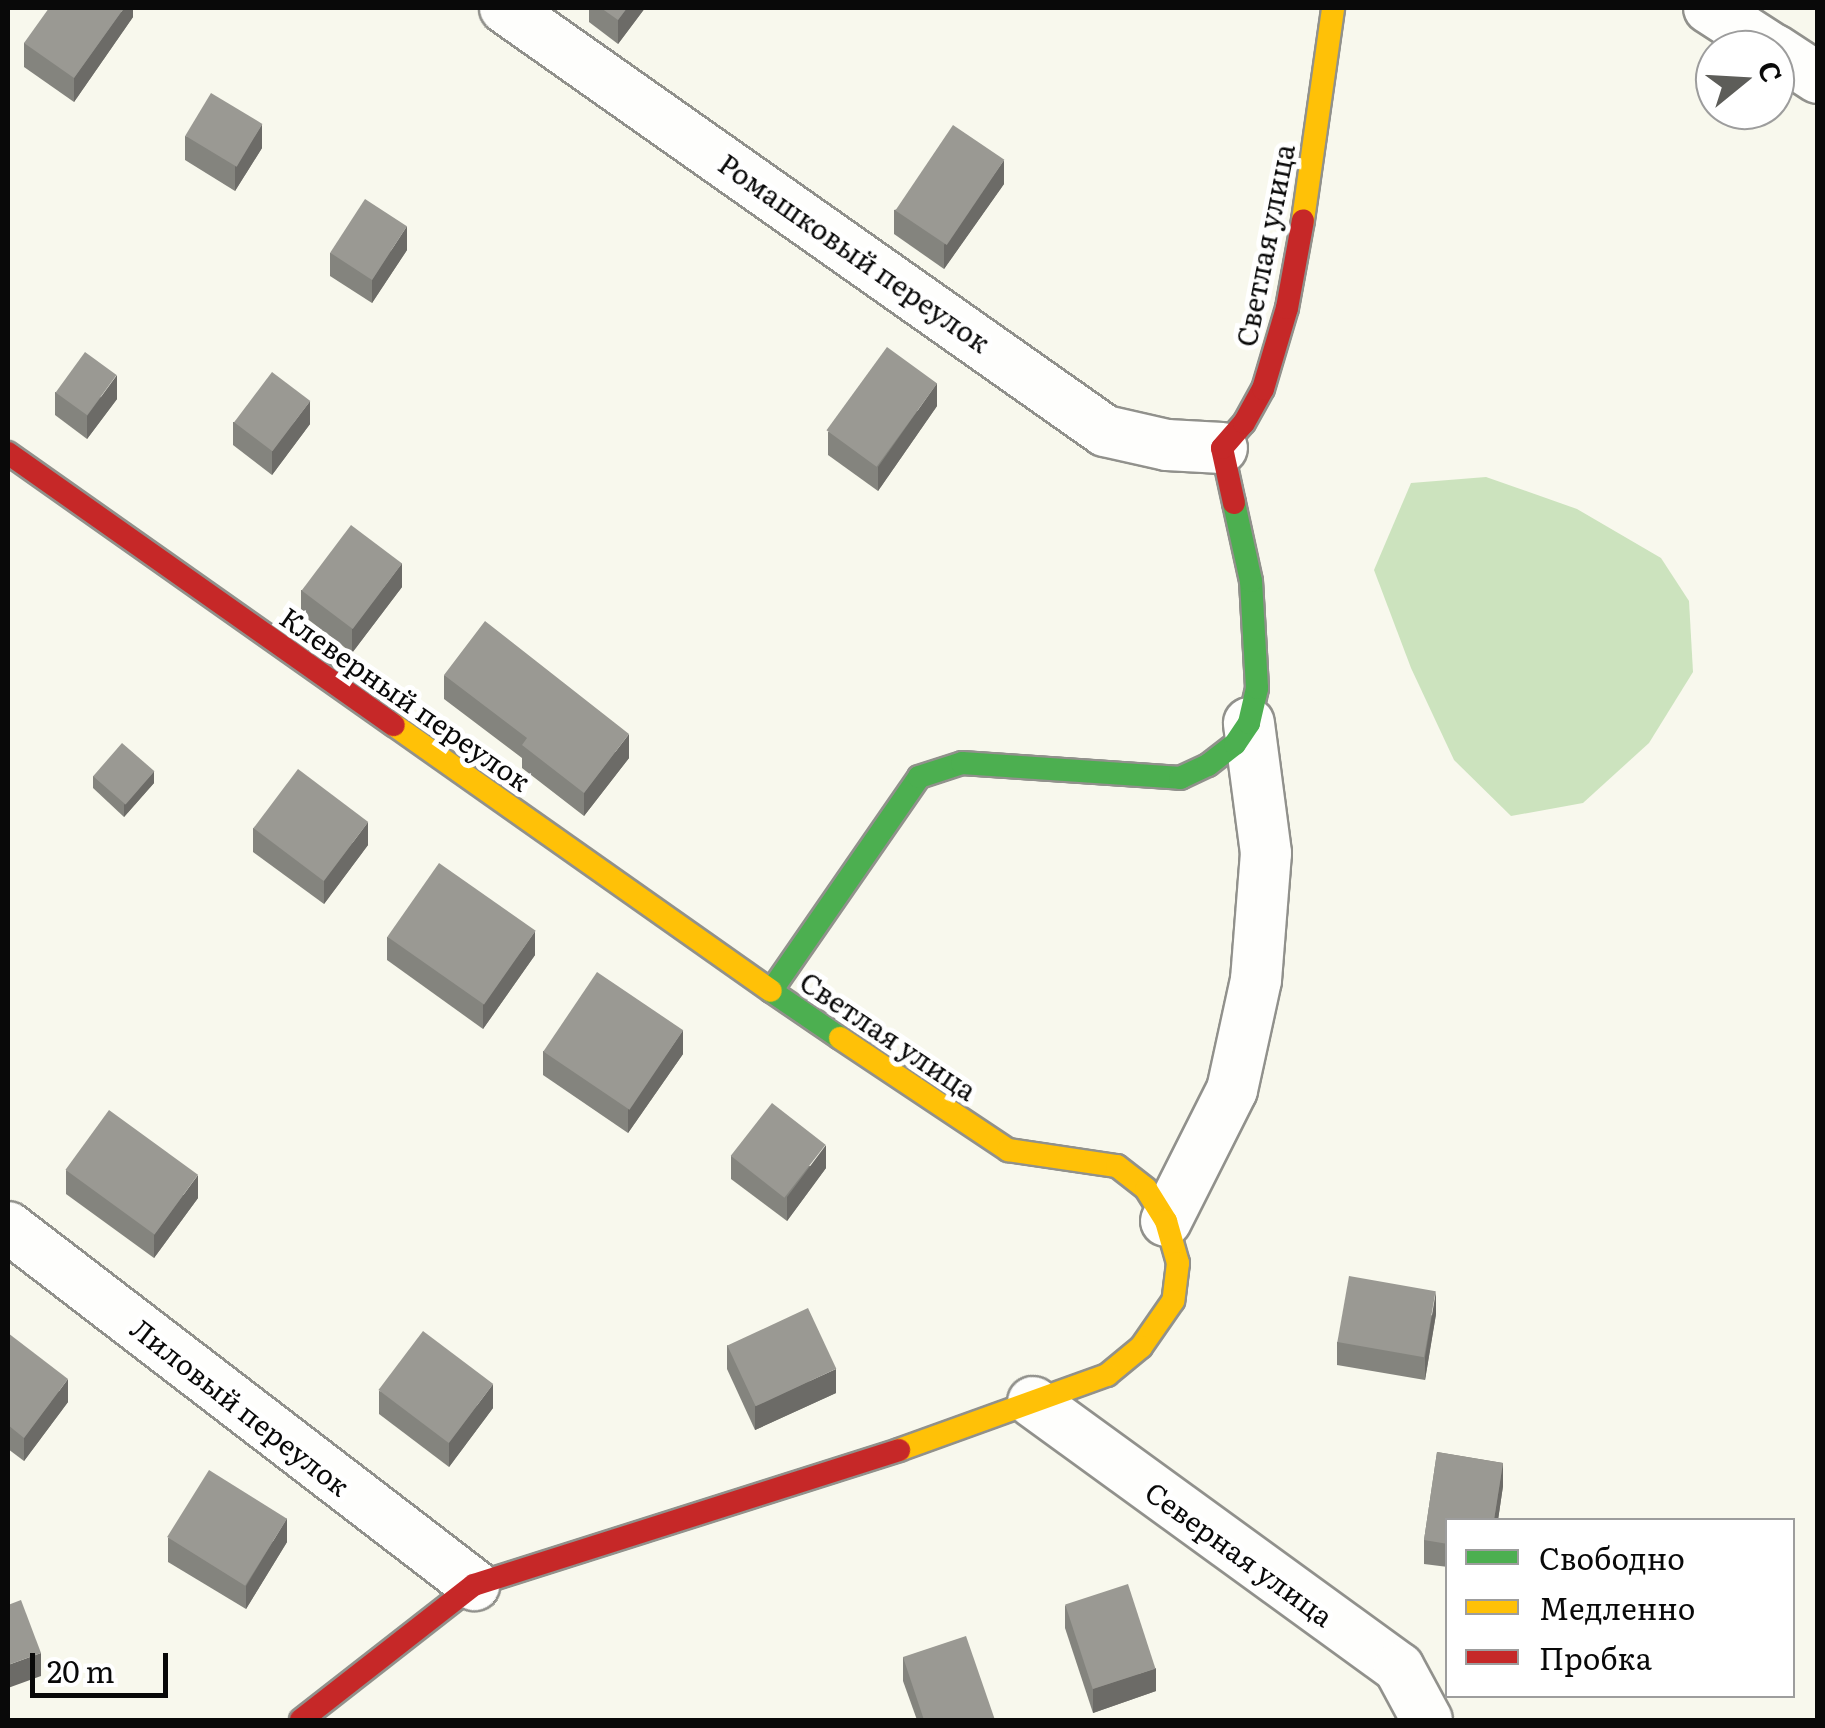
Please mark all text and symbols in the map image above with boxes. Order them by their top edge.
north arrow [1695,30,1795,130]
text: С [1749,55,1795,87]
street label: Светлая улица [1228,141,1300,349]
street label: Ромашковый переулок [713,146,997,358]
street label: Клеверный переулок [275,599,537,797]
street label: Светлая улица [794,964,984,1106]
street label: Лиловый переулок [125,1310,357,1502]
street label: Северная улица [1140,1474,1340,1632]
legend [1445,1518,1795,1698]
text: Свободно [1539,1535,1685,1579]
text: Медленно [1539,1585,1695,1629]
scale bar [35,1633,172,1695]
text: Пробка [1539,1635,1652,1679]
text: 20 m [47,1648,115,1692]

